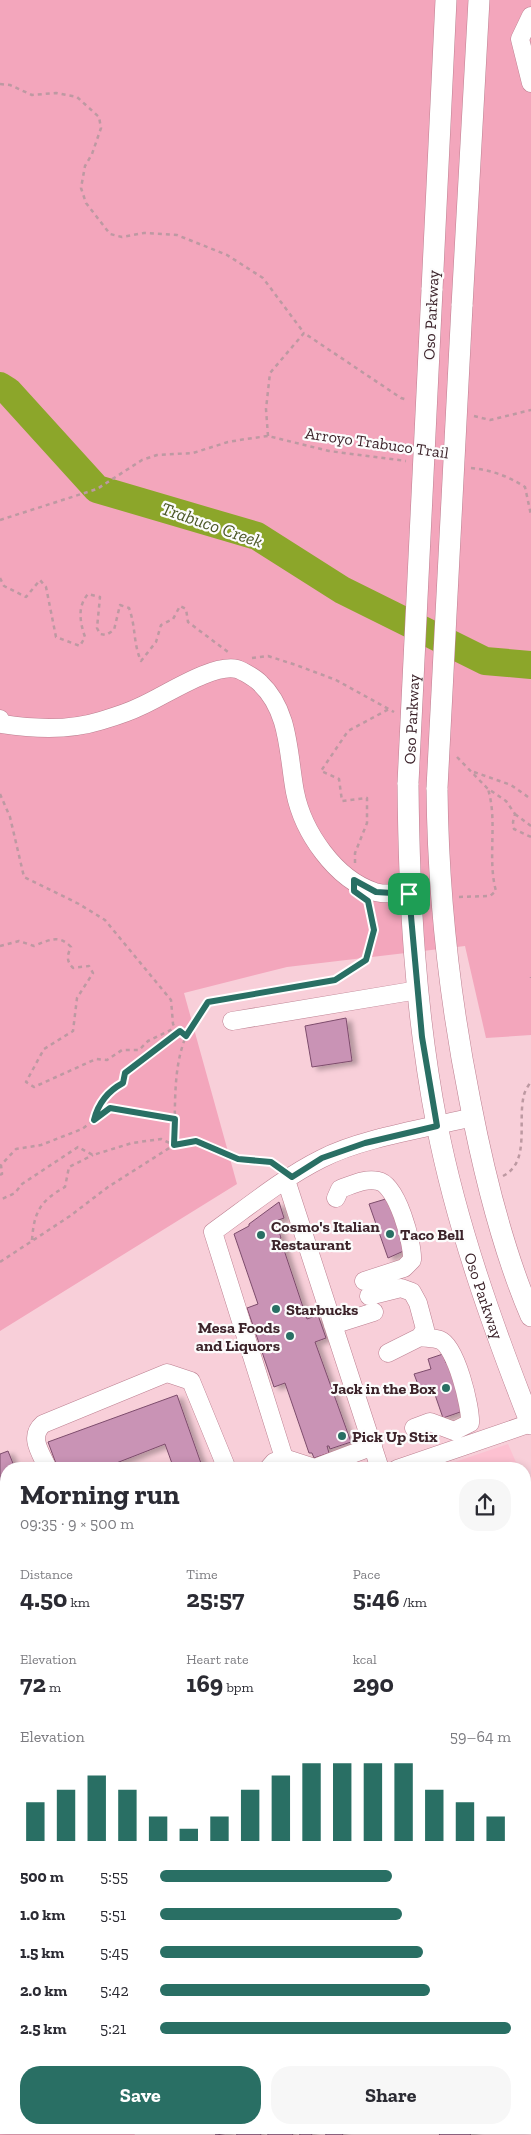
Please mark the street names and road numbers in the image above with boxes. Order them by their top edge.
street label: Oso Parkway [419,269,443,360]
street label: Arroyo Trabuco Trail [304,424,450,462]
street label: Oso Parkway [399,673,423,765]
street label: Oso Parkway [461,1250,508,1342]

